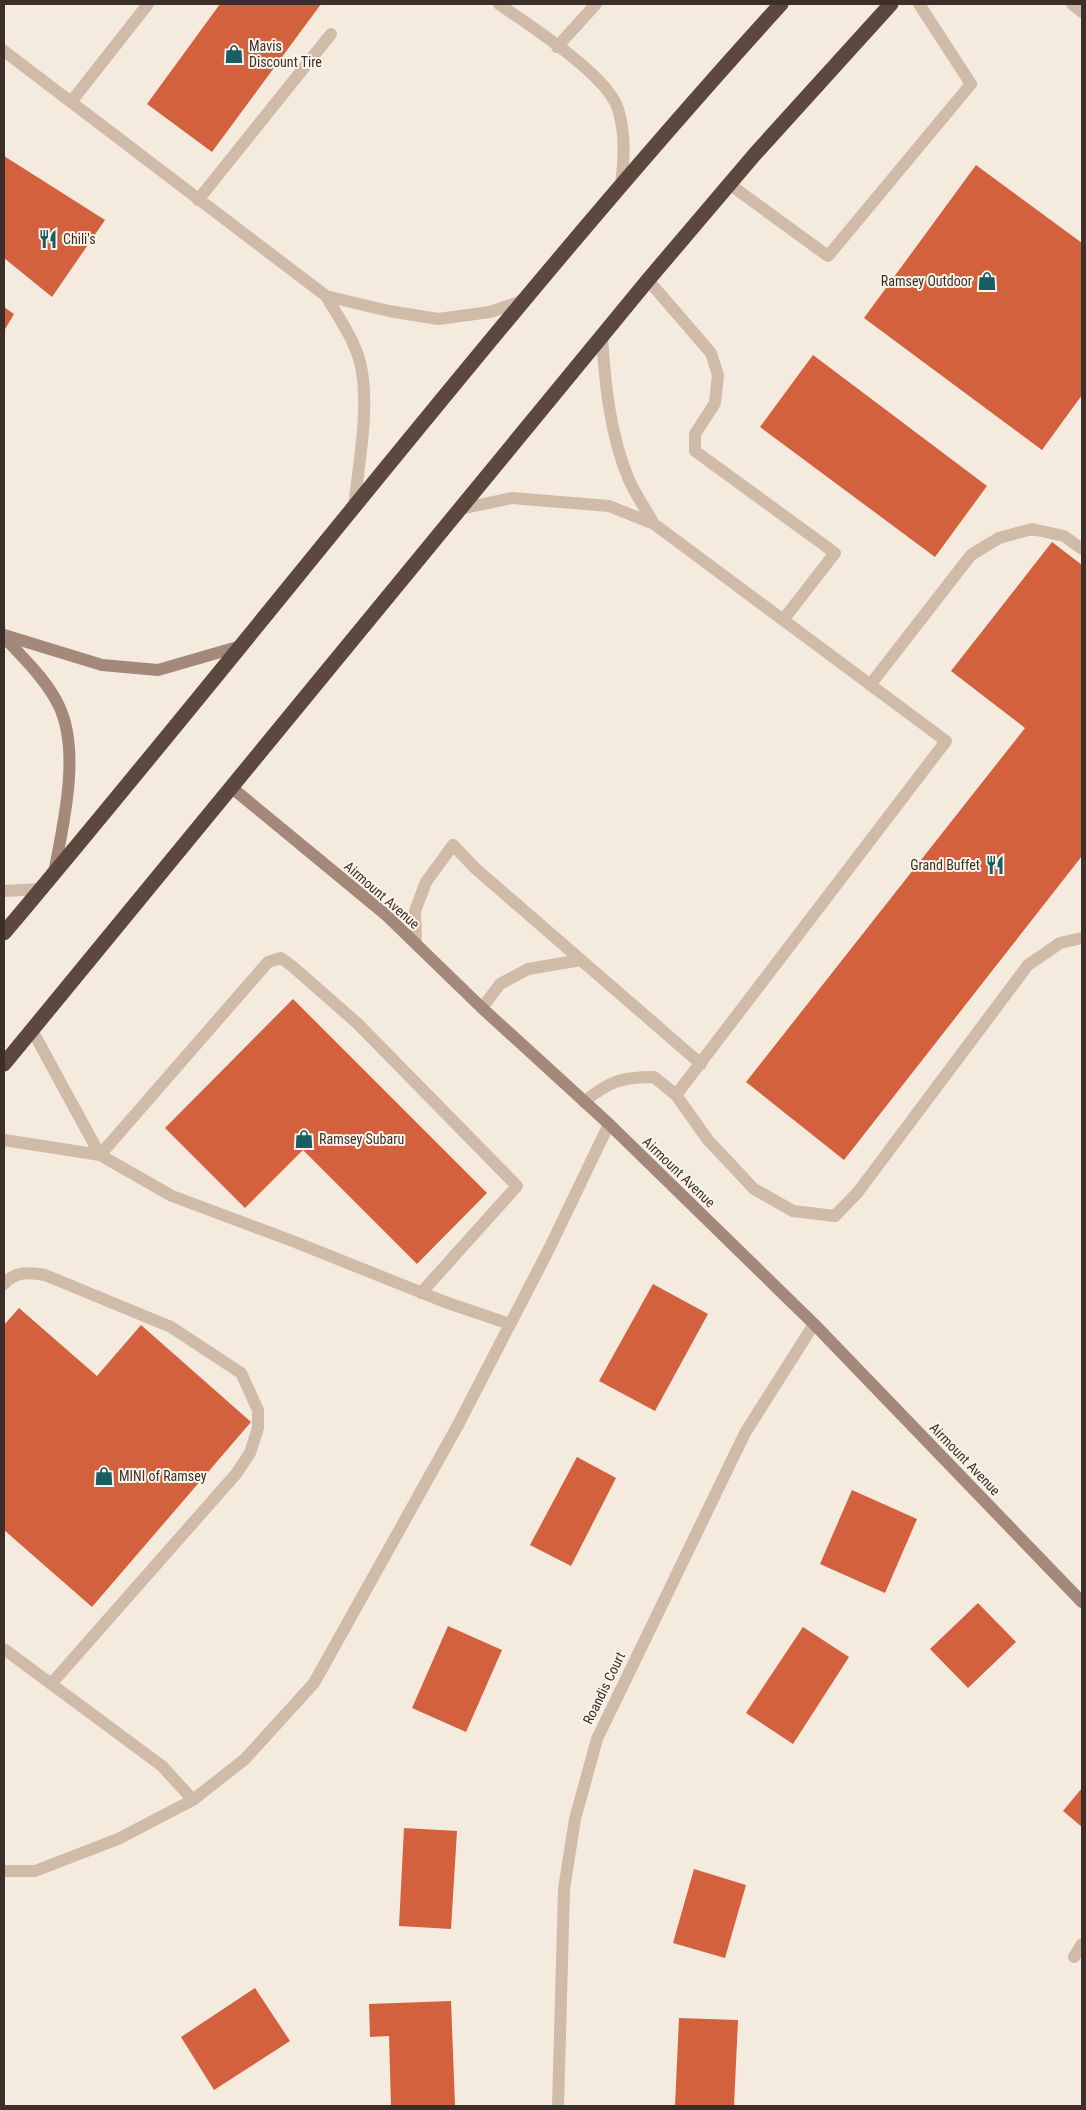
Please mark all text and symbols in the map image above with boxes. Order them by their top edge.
place label: Mavis Discount Tire [249,38,322,70]
shop icon: Mavis Discount Tire [223,43,245,65]
restaurant icon: Chili's [37,228,59,250]
place label: Chili's [63,231,96,247]
shop icon: Ramsey Outdoor [976,270,998,292]
place label: Ramsey Outdoor [881,273,972,289]
restaurant icon: Grand Buffet [984,854,1006,876]
place label: Grand Buffet [910,857,980,873]
street label: Airmount Avenue [341,858,423,932]
shop icon: Ramsey Subaru [293,1128,315,1150]
place label: Ramsey Subaru [319,1131,404,1147]
street label: Airmount Avenue [640,1133,719,1211]
street label: Airmount Avenue [926,1420,1004,1499]
shop icon: MINI of Ramsey [93,1465,115,1487]
place label: MINI of Ramsey [119,1468,207,1484]
street label: Roandis Court [580,1649,628,1727]

